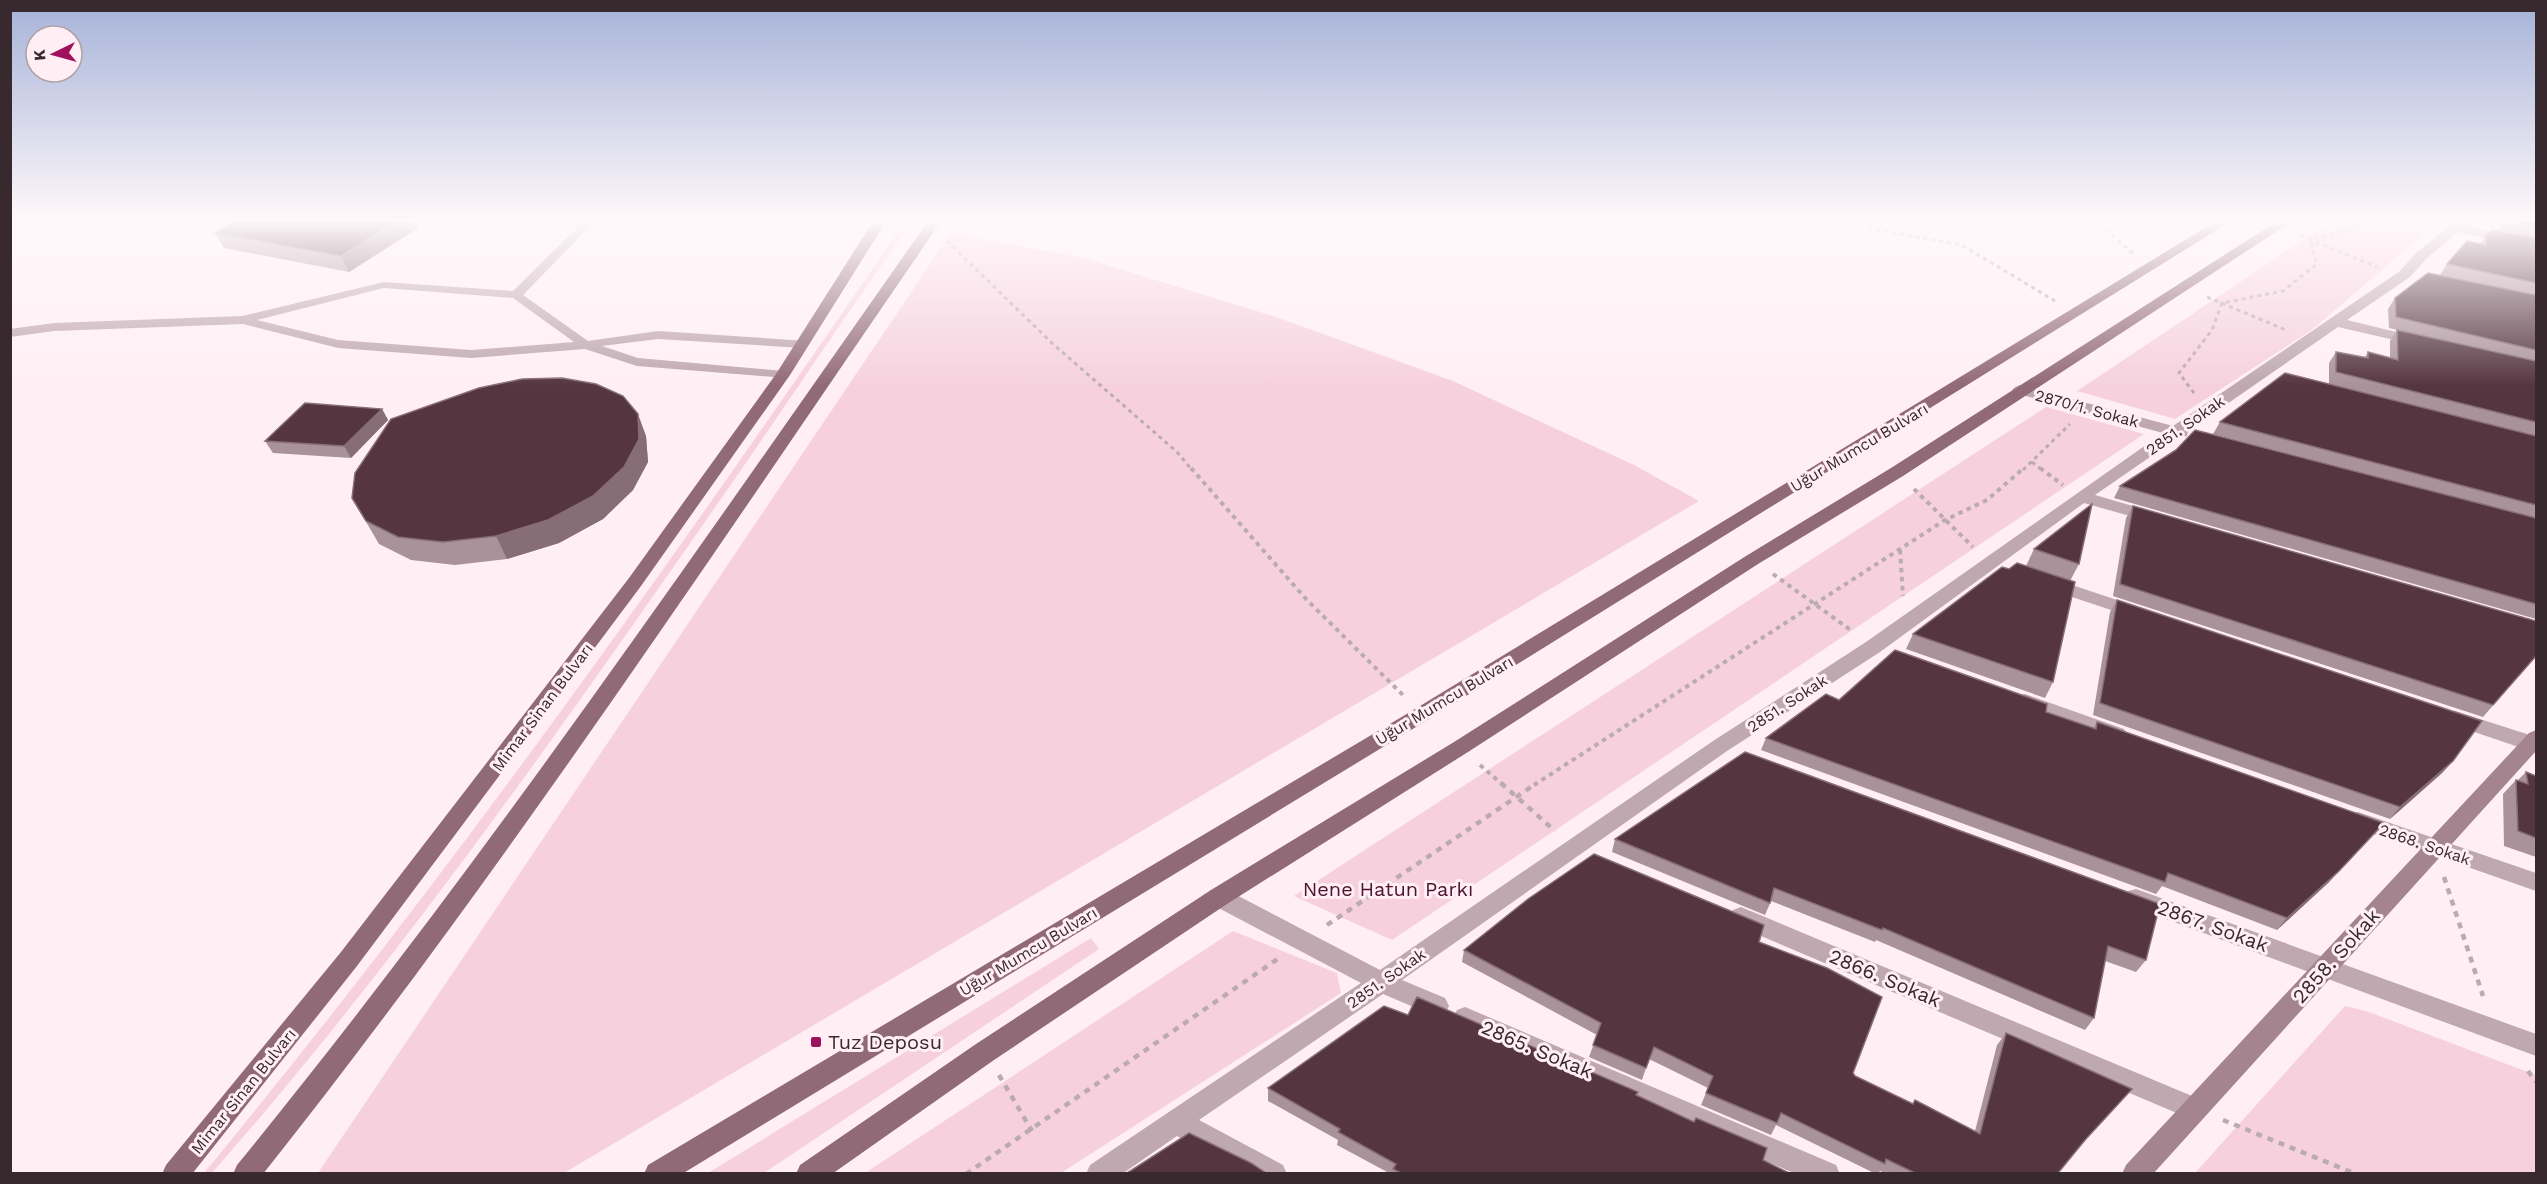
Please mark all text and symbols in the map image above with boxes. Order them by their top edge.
north arrow [24,24,84,84]
text: K [30,49,50,62]
street label: 2870/1. Sokak [2033,385,2141,431]
street label: 2851. Sokak [2142,391,2228,459]
street label: Uğur Mumcu Bulvarı [1787,399,1931,496]
street label: Mimar Sinan Bulvarı [488,640,597,775]
street label: Uğur Mumcu Bulvarı [1372,652,1516,749]
street label: 2851. Sokak [1744,671,1831,736]
street label: 2868. Sokak [2377,820,2473,869]
park label: Nene Hatun Parkı [1303,877,1473,901]
street label: 2867. Sokak [2154,895,2272,957]
street label: Uğur Mumcu Bulvarı [956,903,1100,1000]
street label: 2858. Sokak [2287,904,2385,1008]
street label: 2851. Sokak [1343,944,1429,1012]
street label: 2866. Sokak [1826,944,1944,1012]
street label: 2865. Sokak [1478,1015,1596,1083]
street label: Mimar Sinan Bulvarı [187,1025,300,1158]
place label: Tuz Deposu [828,1030,942,1054]
marker: Tuz Deposu [809,1035,823,1049]

